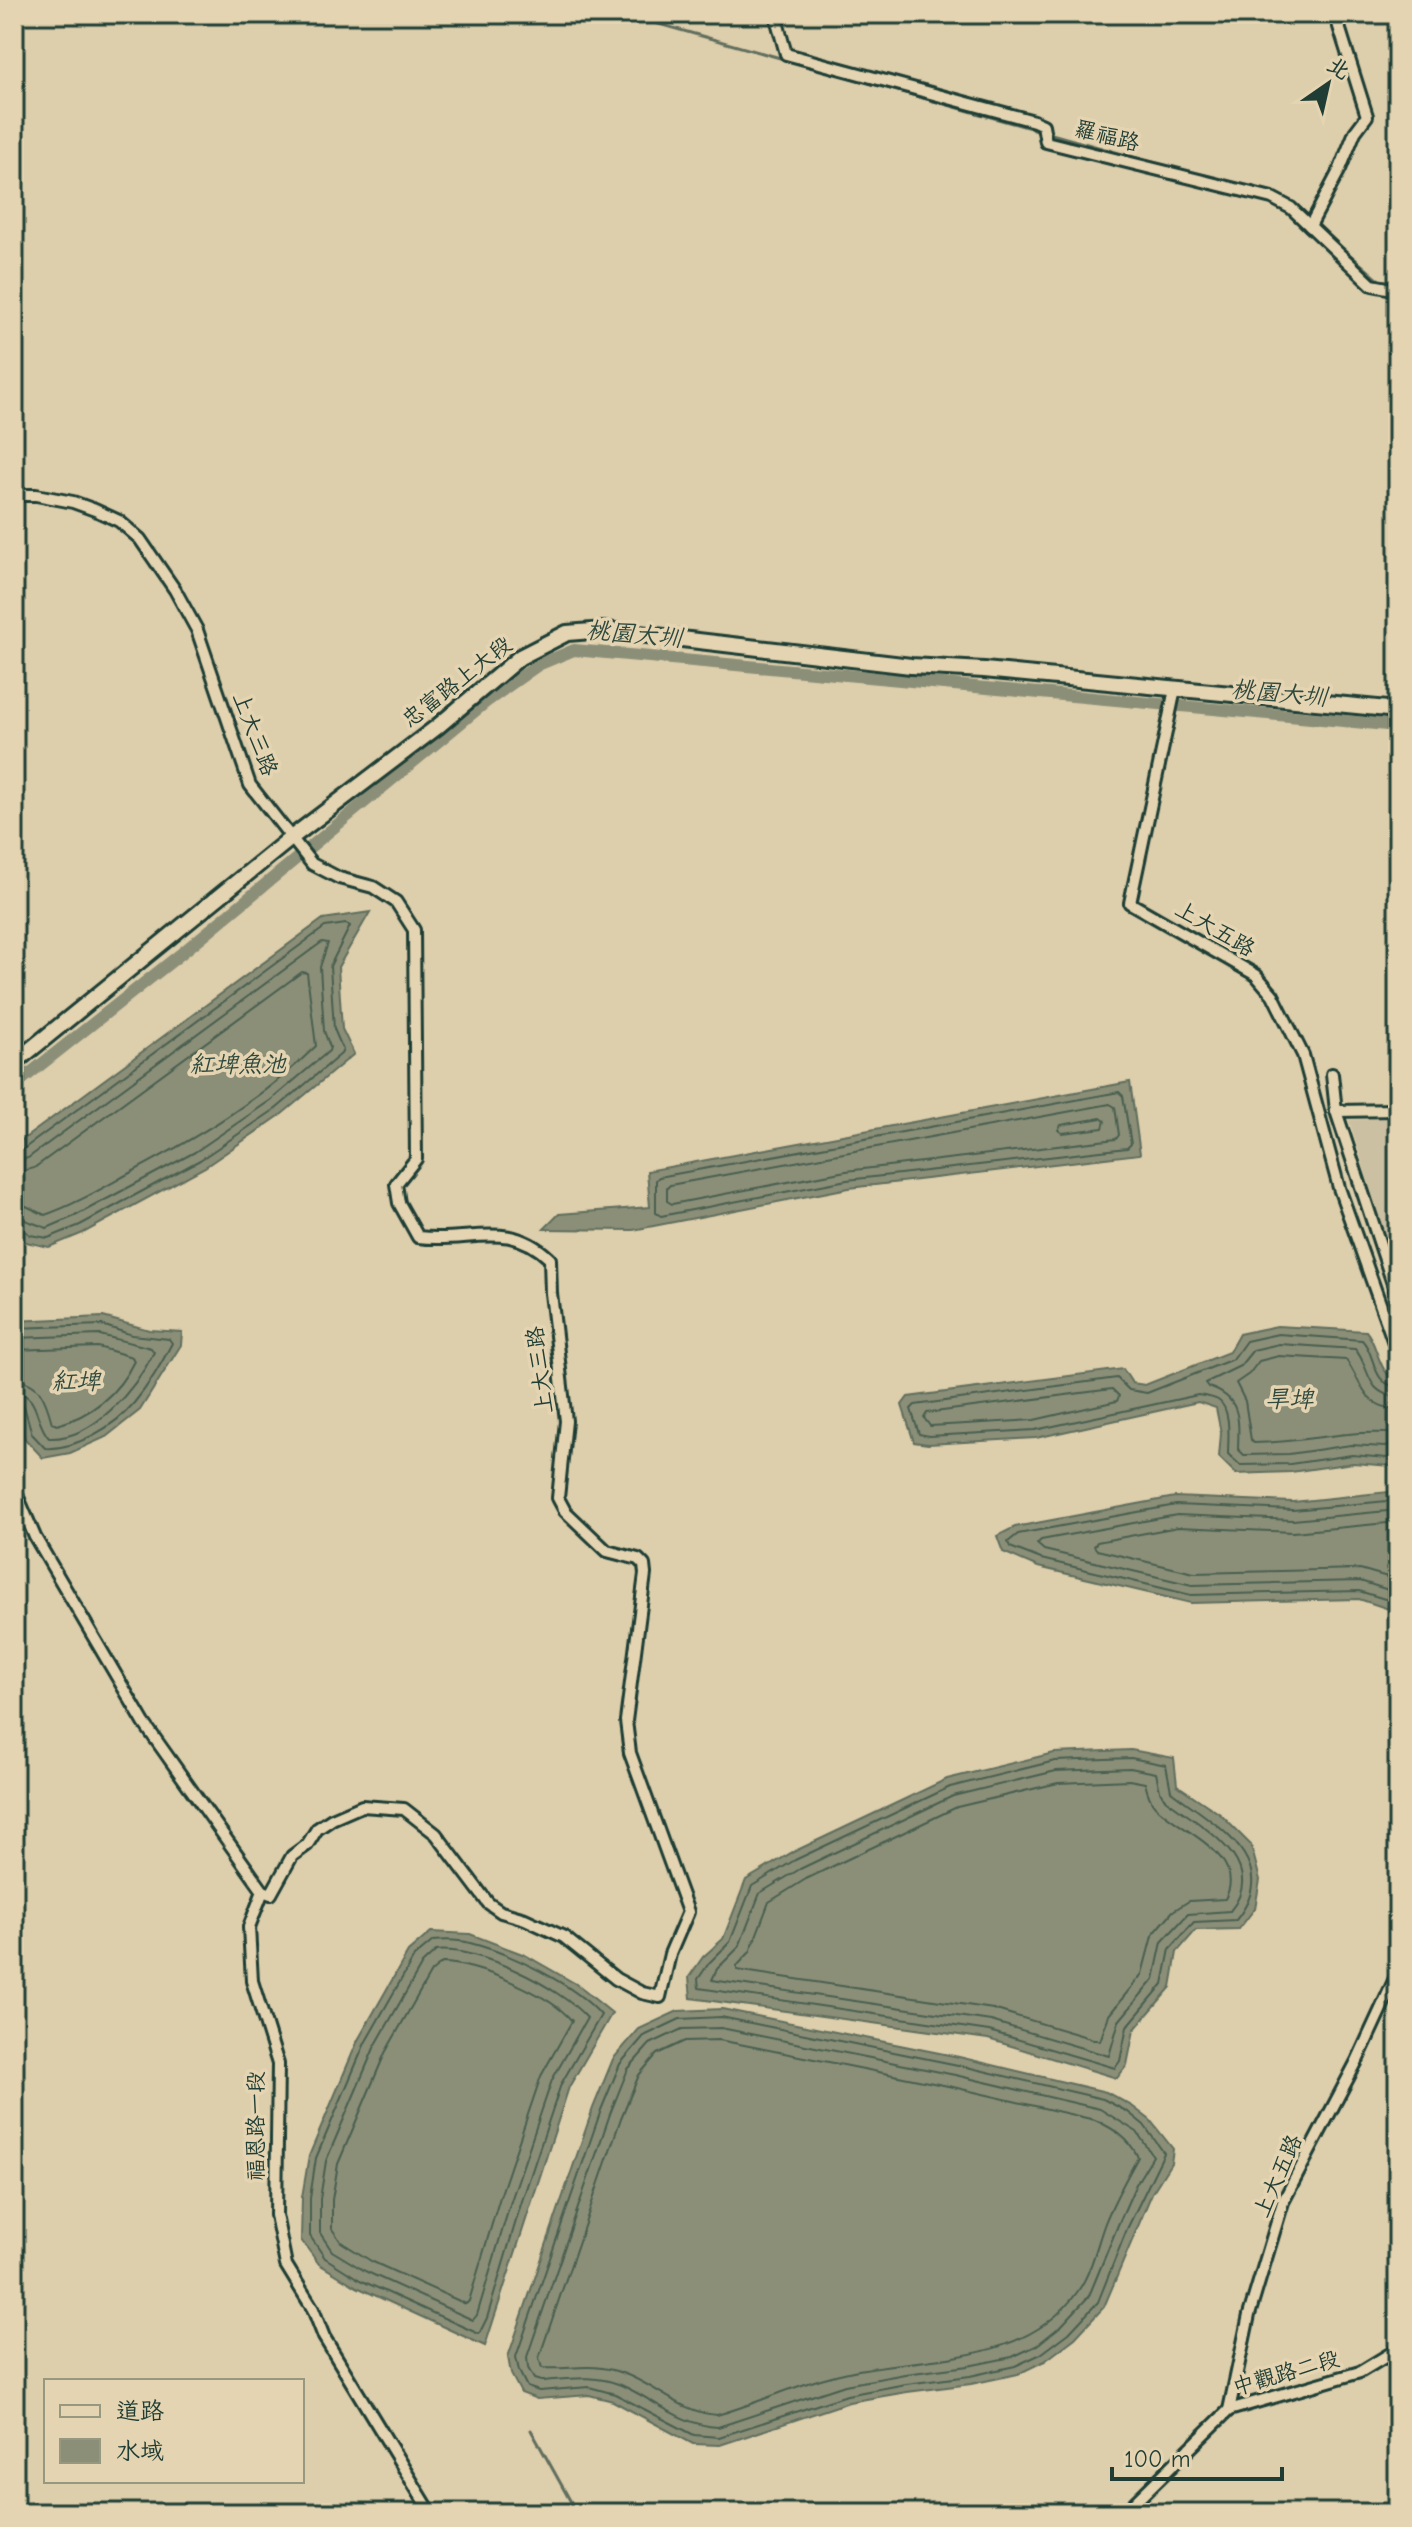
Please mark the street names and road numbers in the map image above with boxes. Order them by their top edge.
street label: 羅福路 [1072,115,1142,157]
street label: 忠富路上大段 [397,631,517,733]
street label: 上大三路 [227,688,283,780]
street label: 上大五路 [1170,896,1260,962]
street label: 上大三路 [522,1325,558,1415]
street label: 福恩路一段 [243,2071,269,2181]
street label: 上大五路 [1248,2131,1308,2221]
street label: 中觀路二段 [1230,2345,1342,2401]

